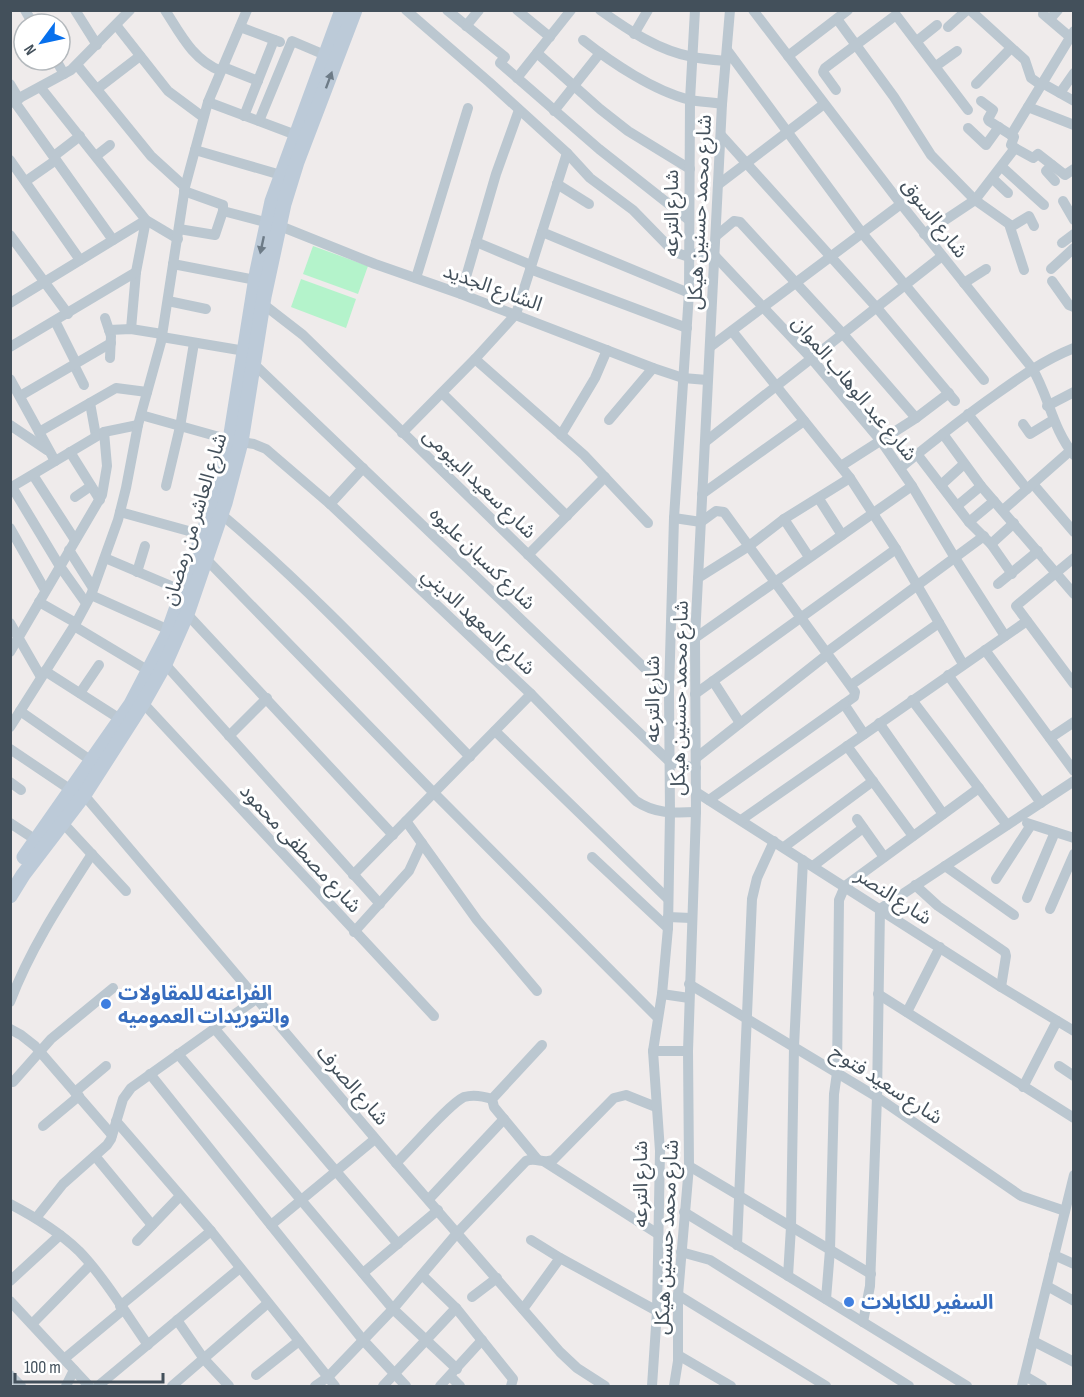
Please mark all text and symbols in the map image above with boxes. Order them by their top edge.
north arrow [12,12,72,72]
text: N [20,41,41,58]
one-way arrow [324,71,334,89]
street label: شارع محمد حسنين هيكل [683,114,719,310]
street label: شارع الترعه [660,170,686,256]
street label: شارع السوق [894,174,973,264]
one-way arrow [257,235,266,254]
street label: الشارع الجديد [439,259,545,319]
street label: شارع عبد الوهاب الموان [785,311,922,467]
street label: شارع سعيد البيومى [416,424,541,545]
street label: شارع العاشر من رمضان [157,430,235,609]
street label: شارع كسبان عليوه [423,502,540,617]
street label: شارع المعهد الديني [415,563,540,682]
street label: شارع محمد حسنين هيكل [666,600,696,796]
street label: شارع الترعه [641,656,667,742]
street label: شارع مصطفى محمود [233,779,366,919]
street label: شارع النصر [849,863,936,932]
place label: الفراعنه للمقاولات والتوريدات العموميه [118,982,290,1029]
marker: الفراعنه للمقاولات والتوريدات العموميه [99,997,113,1011]
street label: شارع سعيد فتوح [825,1040,947,1131]
street label: شارع الصرف [310,1041,393,1132]
street label: شارع محمد حسنين هيكل [650,1139,686,1335]
street label: شارع الترعه [629,1141,655,1227]
place label: السفير للكابلات [861,1291,993,1315]
marker: السفير للكابلات [842,1295,856,1309]
scale bar [15,1346,164,1384]
text: 100 m [24,1357,61,1378]

